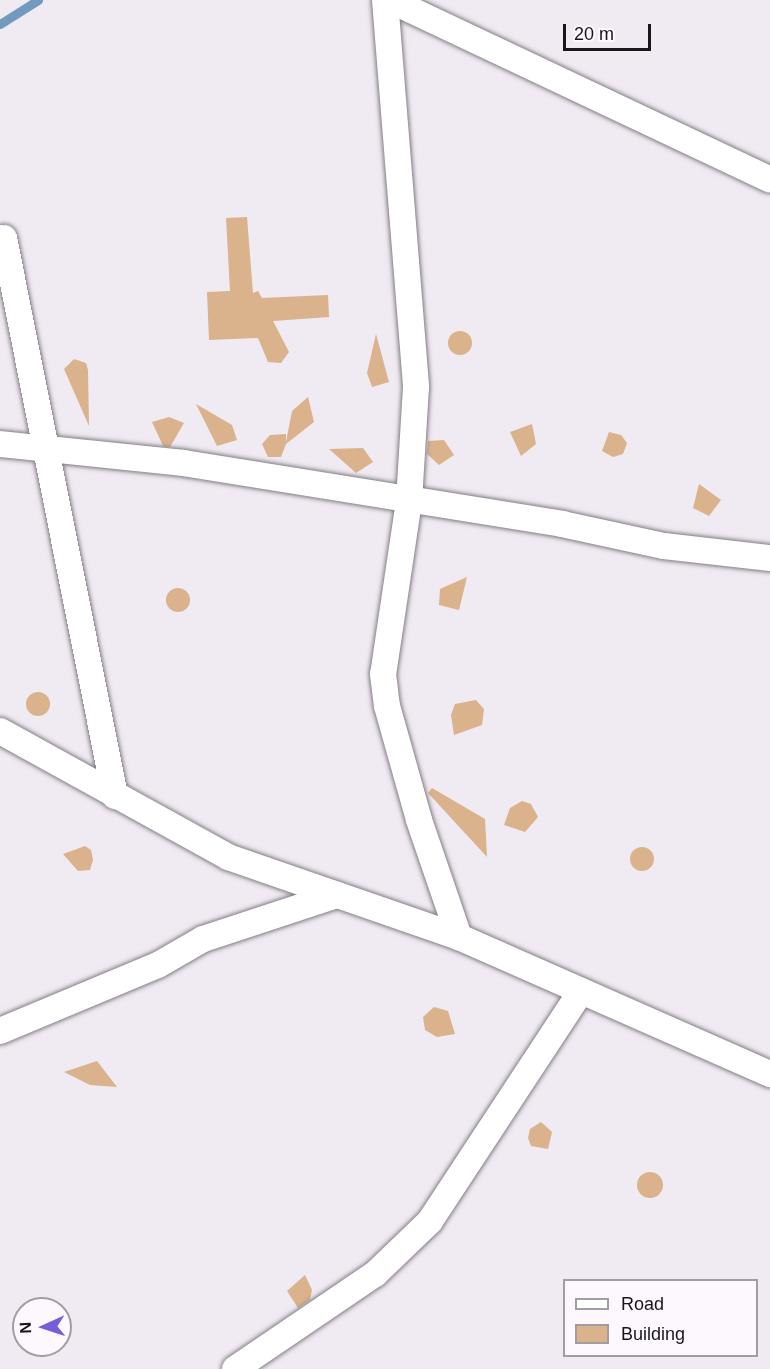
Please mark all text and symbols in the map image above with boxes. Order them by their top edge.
scale bar [566,12,654,50]
text: 20 m [574,24,614,44]
legend [563,1279,758,1357]
text: Road [621,1294,664,1314]
north arrow [12,1297,72,1357]
text: N [17,1322,34,1334]
text: Building [621,1324,685,1344]

